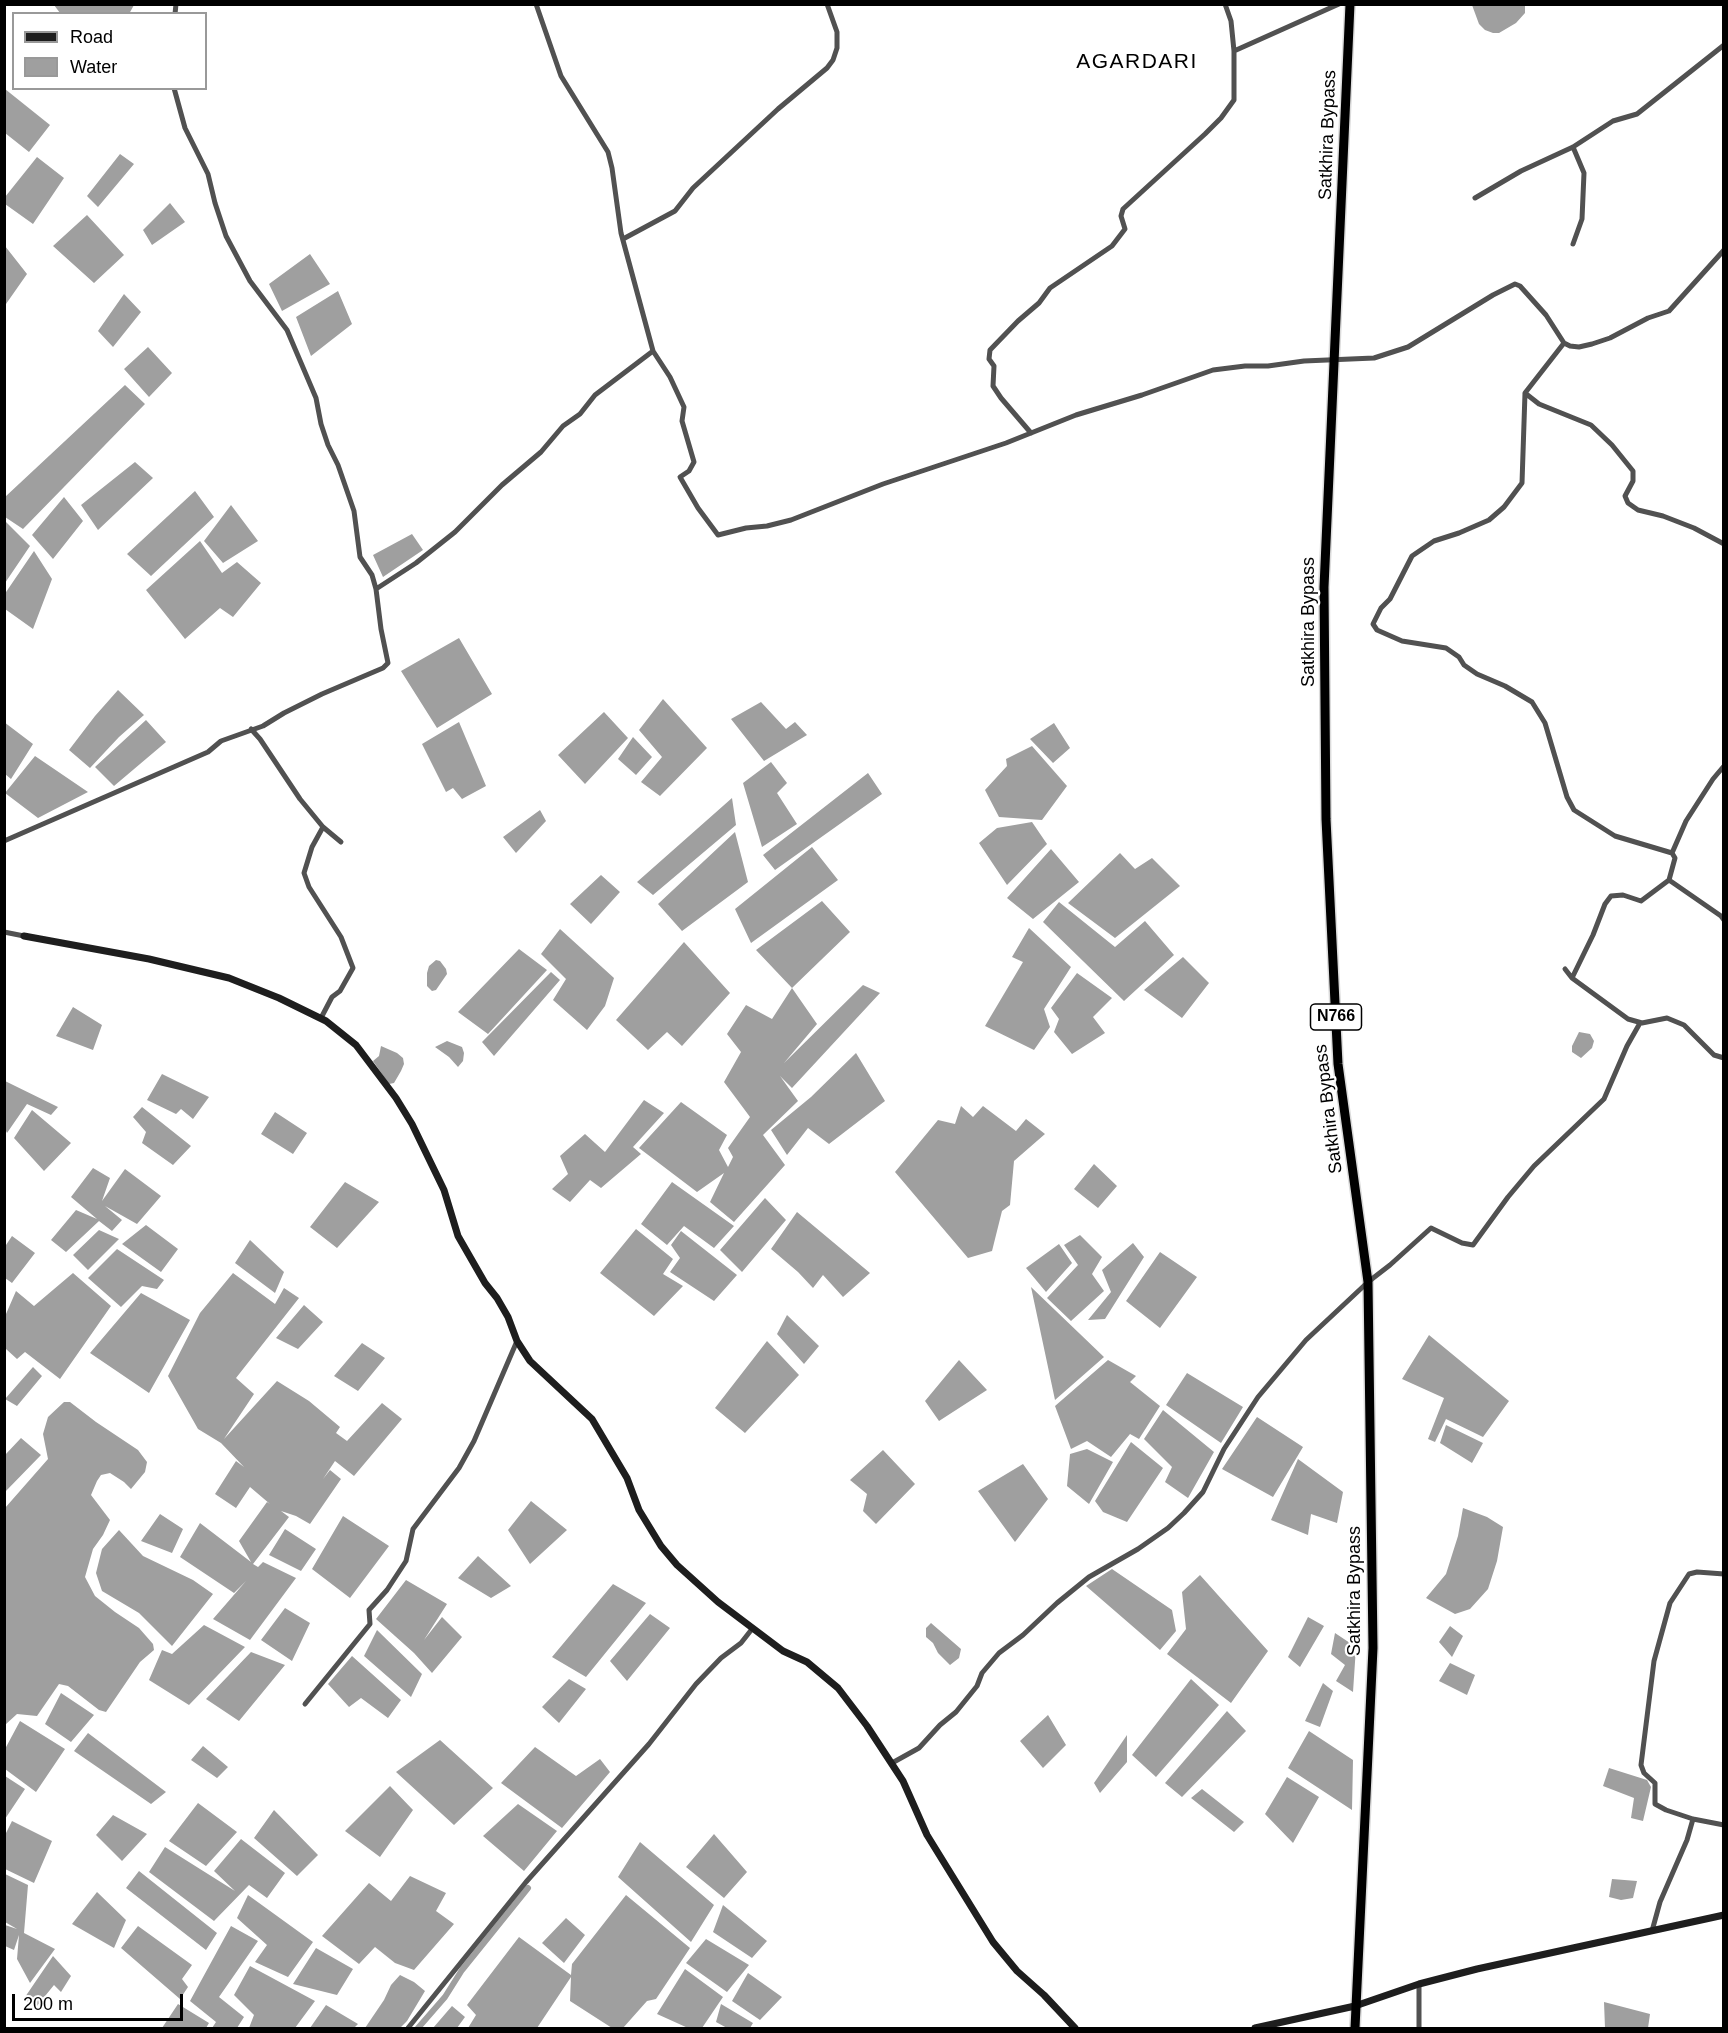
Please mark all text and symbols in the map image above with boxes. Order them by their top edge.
legend [12,12,207,90]
text: Road [70,27,113,47]
district label: AGARDARI [1076,49,1198,75]
text: Water [70,57,117,77]
street label: Satkhira Bypass [1315,70,1341,200]
street label: Satkhira Bypass [1298,557,1320,687]
road number: N766 [1310,1004,1362,1030]
street label: Satkhira Bypass [1310,1043,1348,1175]
street label: Satkhira Bypass [1344,1526,1366,1656]
scale bar [15,1982,186,2020]
text: 200 m [23,1994,73,2014]

